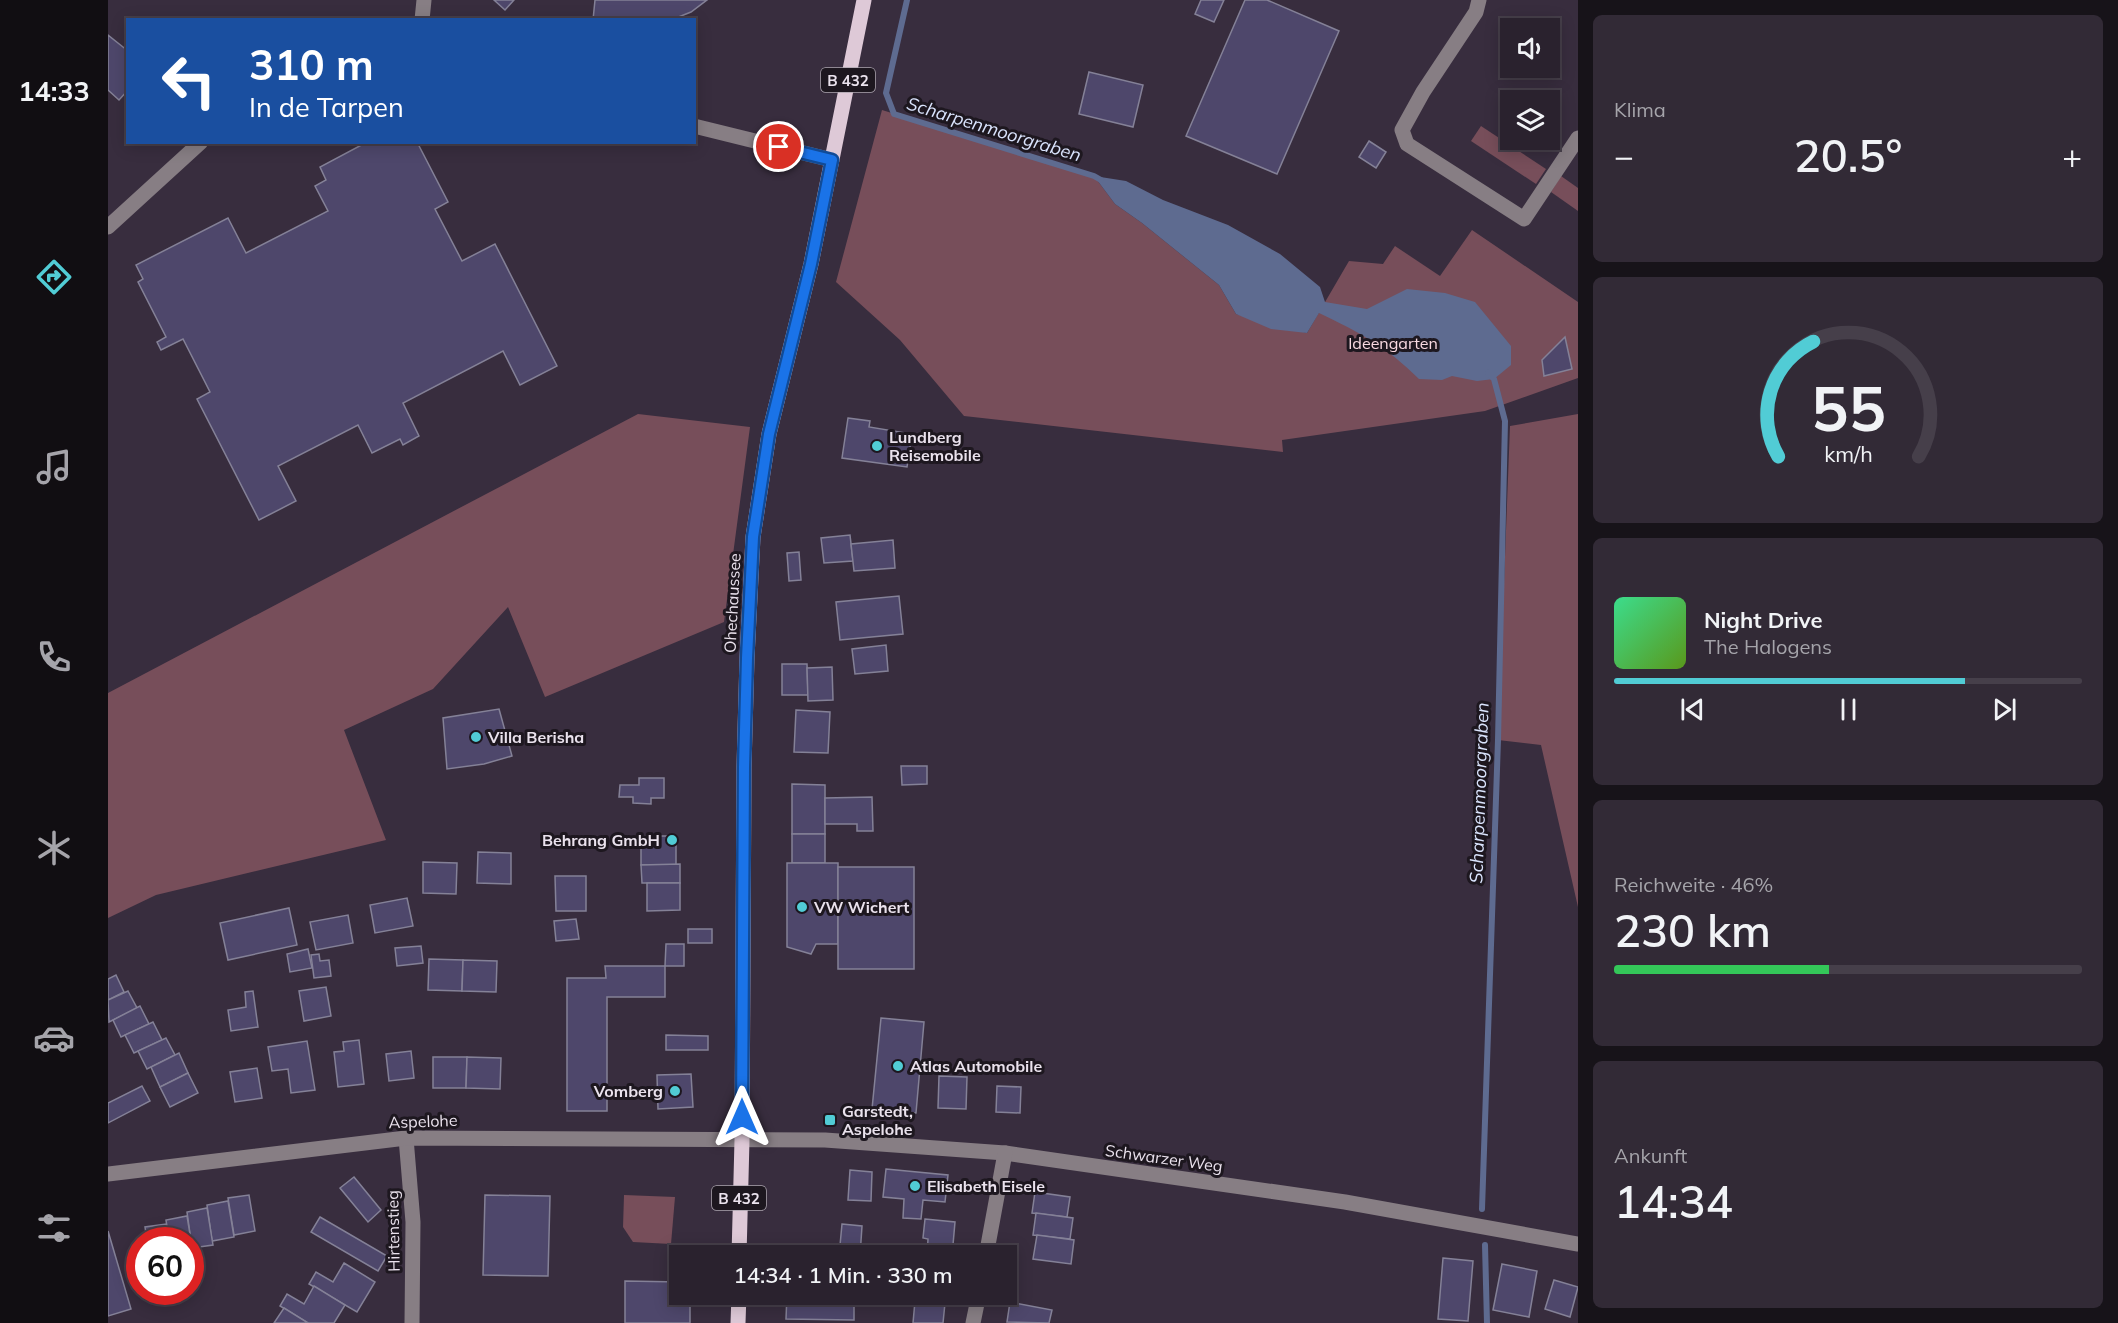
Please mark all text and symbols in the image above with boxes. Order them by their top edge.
map controls [1500,18,1560,150]
button: sound [1500,18,1560,78]
text: 310 m [249,38,374,91]
icon: left [150,42,228,120]
road number: B 432 [821,68,875,92]
text: 14:33 [18,74,90,108]
text: In de Tarpen [249,90,404,124]
button: layers [1500,90,1560,150]
water label: Scharpenmoorgraben [904,92,1084,166]
text: Klima [1614,97,1666,122]
pin [753,121,804,172]
text: 20.5° [1794,127,1902,183]
icon: arrive [762,130,795,163]
text: − [1614,135,1634,176]
text: + [2062,135,2082,176]
icon: directions [33,256,75,298]
park label: Ideengarten [1348,333,1438,353]
text: 55 [1811,368,1885,447]
place label: Lundberg Reisemobile [889,427,981,465]
marker: Lundberg Reisemobile [870,439,884,453]
text: km/h [1824,440,1872,467]
icon: music [33,446,75,488]
street label: Ohechaussee [719,553,745,653]
text: Night Drive [1704,606,1823,634]
text: The Halogens [1704,634,1832,659]
icon: phone [33,636,75,678]
icon: previous [1676,693,1709,726]
icon: pause [1832,693,1865,726]
icon: next [1988,693,2021,726]
water label: Scharpenmoorgraben [1464,702,1494,884]
place label: Villa Berisha [487,727,584,747]
marker: Villa Berisha [469,730,483,744]
icon: climate [33,827,75,869]
place label: Behrang GmbH [542,830,660,850]
marker: Behrang GmbH [665,833,679,847]
text: Reichweite · 46% [1614,872,1773,897]
place label: VW Wichert [813,897,909,917]
marker: VW Wichert [795,900,809,914]
text: 230 km [1614,902,1771,958]
icon: car [33,1017,75,1059]
place label: Atlas Automobile [910,1056,1042,1076]
marker: Atlas Automobile [891,1059,905,1073]
place label: Vomberg [593,1081,663,1101]
marker: Vomberg [668,1084,682,1098]
position arrow [710,1085,774,1149]
place label: Garstedt, Aspelohe [842,1101,913,1139]
street label: Aspelohe [388,1110,458,1132]
marker: Garstedt, Aspelohe [823,1113,837,1127]
street label: Schwarzer Weg [1104,1140,1224,1176]
text: Ankunft [1614,1143,1687,1168]
text: 14:34 [1614,1173,1733,1229]
place label: Elisabeth Eisele [927,1176,1045,1196]
marker: Elisabeth Eisele [908,1179,922,1193]
road number: B 432 [712,1186,766,1210]
street label: Hirtenstieg [382,1190,404,1272]
icon: filters [33,1207,75,1249]
speed limit sign: 60 [126,1227,204,1305]
text: 14:34 · 1 Min. · 330 m [734,1261,952,1289]

